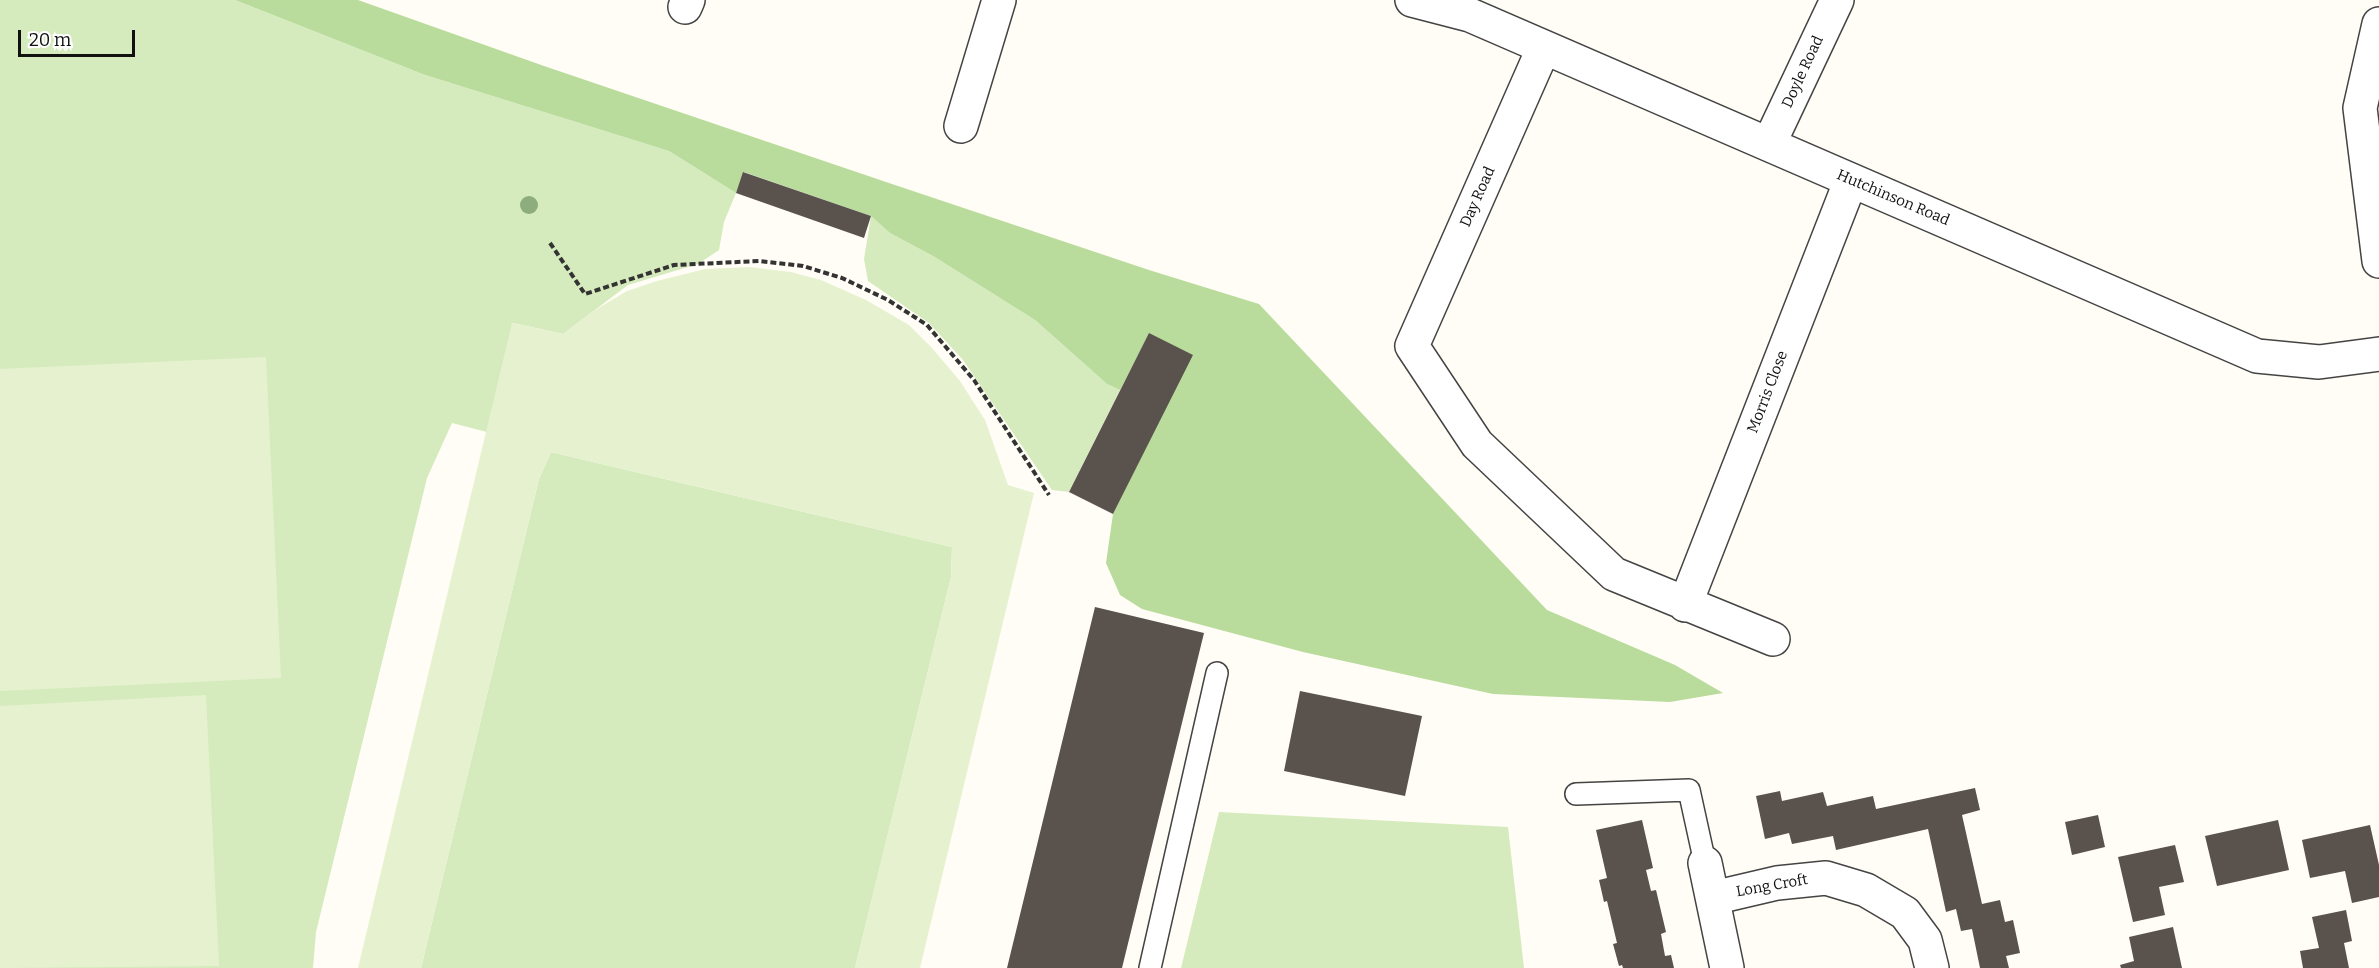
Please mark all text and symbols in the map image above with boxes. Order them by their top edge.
scale bar [21,18,138,56]
text: 20 m [29,29,71,51]
street label: Doyle Road [1778,33,1828,111]
street label: Day Road [1457,164,1499,230]
street label: Hutchinson Road [1834,166,1952,230]
street label: Morris Close [1744,348,1792,436]
street label: Long Croft [1735,871,1809,901]

